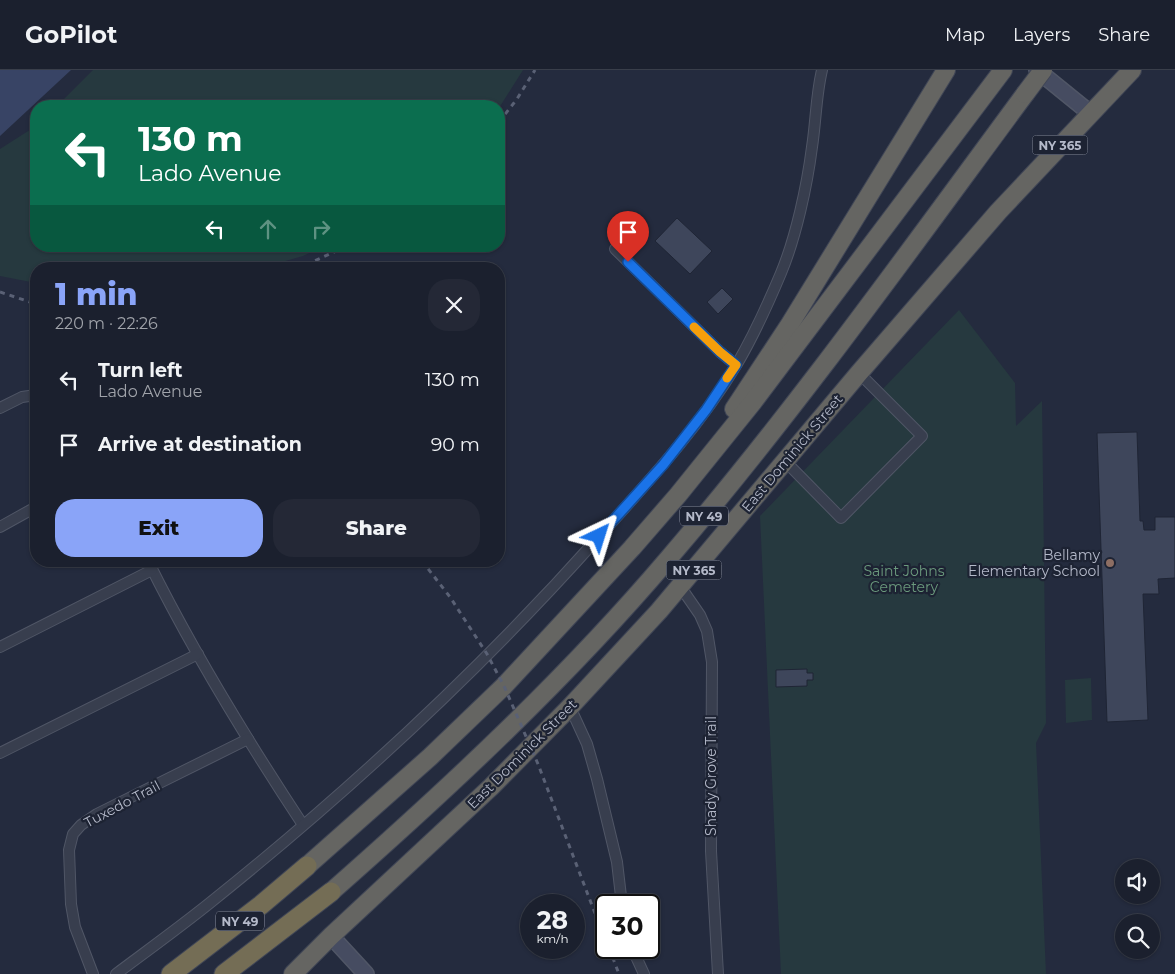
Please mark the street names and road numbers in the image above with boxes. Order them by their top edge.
road number: NY 365 [1032,136,1088,154]
street label: East Dominick Street [738,390,847,515]
road number: NY 49 [680,506,728,526]
road number: NY 365 [666,560,722,580]
street label: East Dominick Street [463,695,581,813]
street label: Shady Grove Trail [702,716,720,836]
street label: Tuxedo Trail [81,776,163,832]
road number: NY 49 [216,911,264,930]

